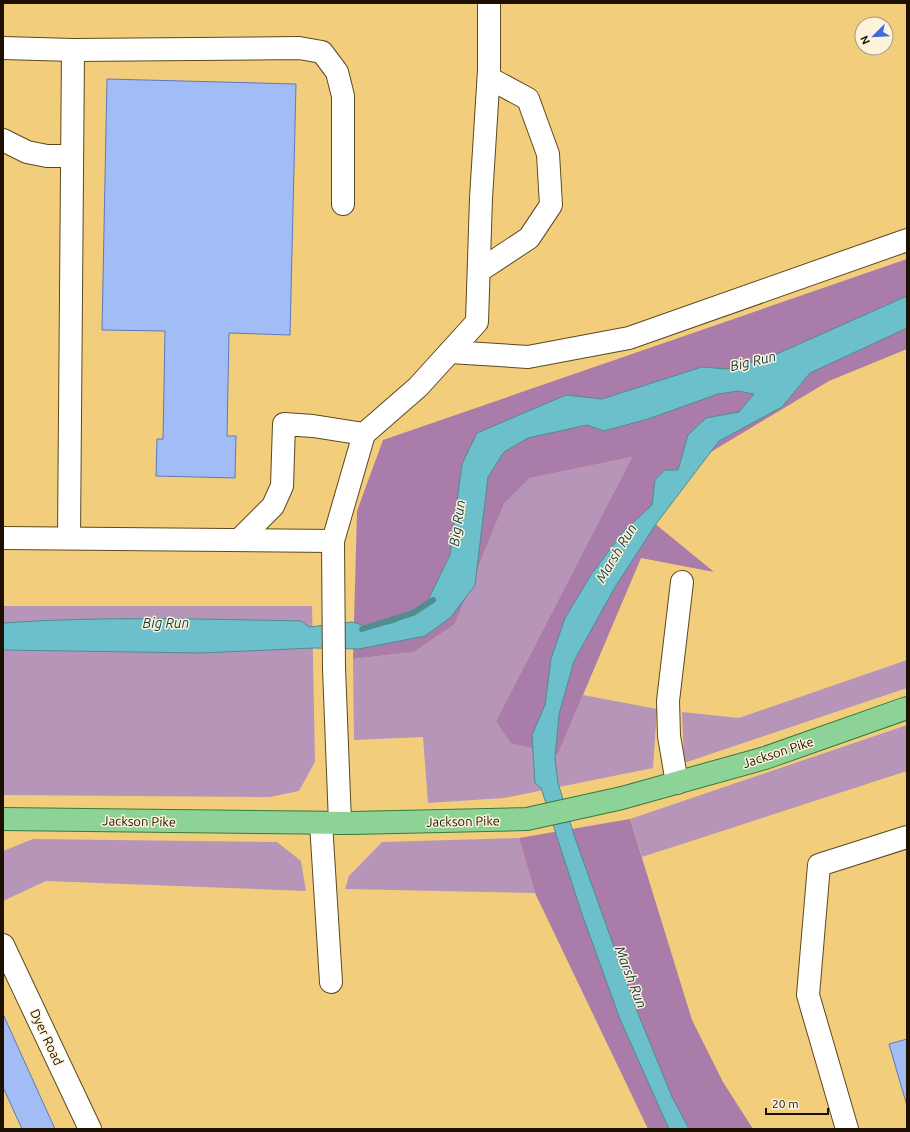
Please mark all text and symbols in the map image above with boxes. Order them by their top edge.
north arrow [854,16,894,56]
text: N [858,34,872,46]
water label: Big Run [728,348,778,374]
water label: Big Run [446,499,468,547]
water label: Marsh Run [592,521,640,585]
water label: Big Run [143,615,189,631]
street label: Jackson Pike [741,734,815,770]
street label: Jackson Pike [102,813,176,829]
street label: Jackson Pike [426,813,500,829]
water label: Marsh Run [612,944,650,1010]
street label: Dyer Road [28,1007,66,1067]
scale bar [766,1090,828,1116]
text: 20 m [772,1097,799,1110]

